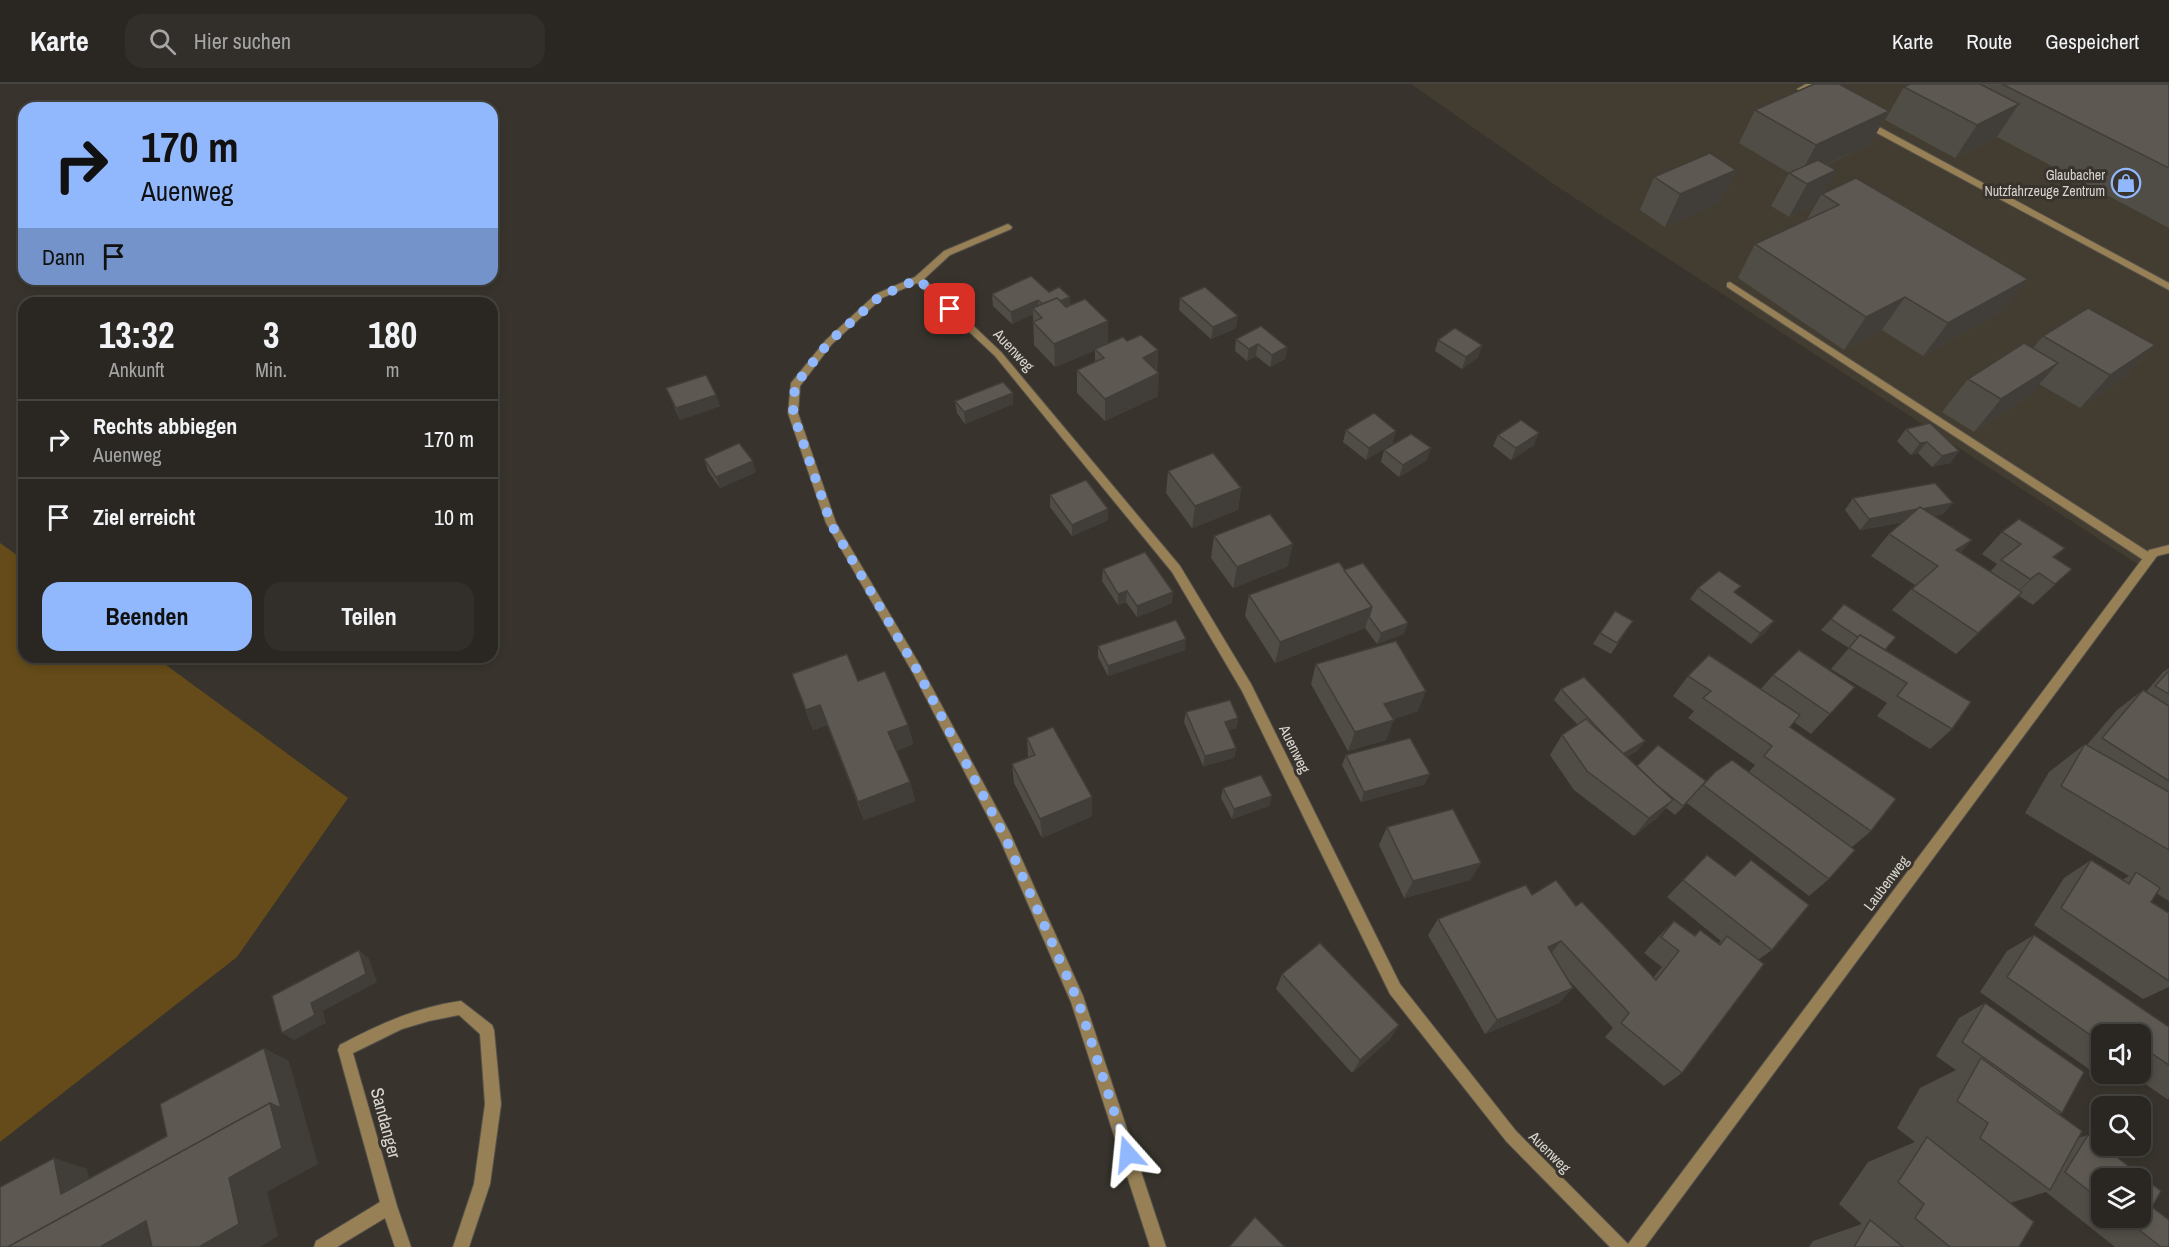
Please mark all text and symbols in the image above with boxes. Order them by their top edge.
search box [125,14,545,68]
text: Karte [30,22,89,60]
icon: search [146,25,179,58]
text: Hier suchen [194,26,291,56]
text: Karte [1892,27,1933,56]
text: Route [1966,27,2012,56]
text: Gespeichert [2045,27,2139,56]
text: 170 m [141,119,239,175]
icon: right [42,126,120,204]
place label: Glaubacher Nutzfahrzeuge Zentrum [1984,166,2105,200]
shop icon: Glaubacher Nutzfahrzeuge Zentrum [2110,167,2142,199]
text: Auenweg [141,173,233,209]
icon: arrive [97,240,130,273]
text: Dann [42,242,85,272]
pin [924,283,975,334]
icon: arrive [933,292,966,325]
text: 13:32 [99,311,174,359]
text: 3 [263,311,279,359]
text: 180 [368,311,417,359]
street label: Auenweg [988,323,1039,376]
text: Ankunft [109,356,164,383]
text: Min. [255,356,287,383]
text: m [386,356,399,383]
text: Rechts abbiegen [93,411,237,441]
icon: right [42,423,75,456]
text: 170 m [424,424,474,454]
text: Auenweg [93,441,161,468]
icon: arrive [42,501,75,534]
text: Ziel erreicht [93,502,195,532]
text: 10 m [434,502,474,532]
button: Beenden [42,582,252,651]
button: Teilen [264,582,474,651]
street label: Auenweg [1274,720,1316,777]
street label: Laubenweg [1858,851,1914,915]
map controls [2091,1024,2151,1228]
button: sound [2091,1024,2151,1084]
street label: Sandanger [365,1085,407,1161]
button: search [2091,1096,2151,1156]
position arrow [1096,1122,1160,1186]
street label: Auenweg [1524,1126,1576,1178]
button: layers [2091,1168,2151,1228]

